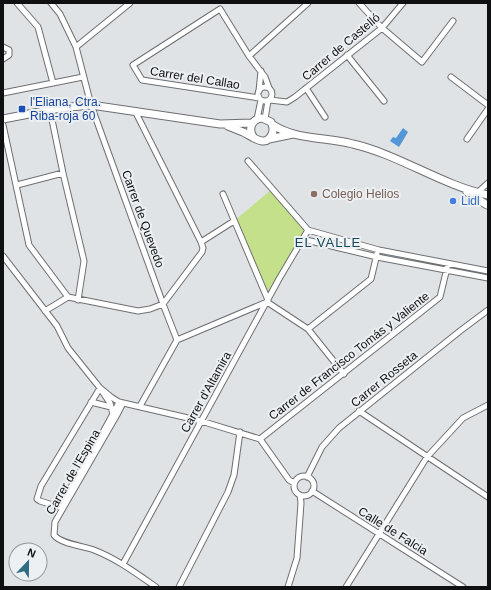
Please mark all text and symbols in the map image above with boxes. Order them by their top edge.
street label: Carrer de Castelló [299,10,383,84]
street label: Carrer del Callao [149,64,241,92]
place label: l'Eliana, Ctra. Riba-roja 60 [30,95,101,123]
marker: l'Eliana, Ctra. Riba-roja 60 [17,104,27,114]
street label: Carrer de Quevedo [119,168,167,270]
place label: Colegio Helios [322,187,399,201]
marker: Colegio Helios [309,189,319,199]
place label: Lidl [461,194,480,208]
marker: Lidl [448,196,458,206]
district label: EL VALLE [295,235,361,250]
street label: Carrer de Francisco Tomás y Valiente [266,289,432,423]
street label: Carrer Rosseta [348,348,420,410]
street label: Carrer d'Altamira [178,349,234,435]
street label: Carrer de l'Espina [43,427,103,517]
street label: Calle de Falcia [356,504,431,558]
north arrow [8,542,48,582]
text: N [26,546,38,560]

